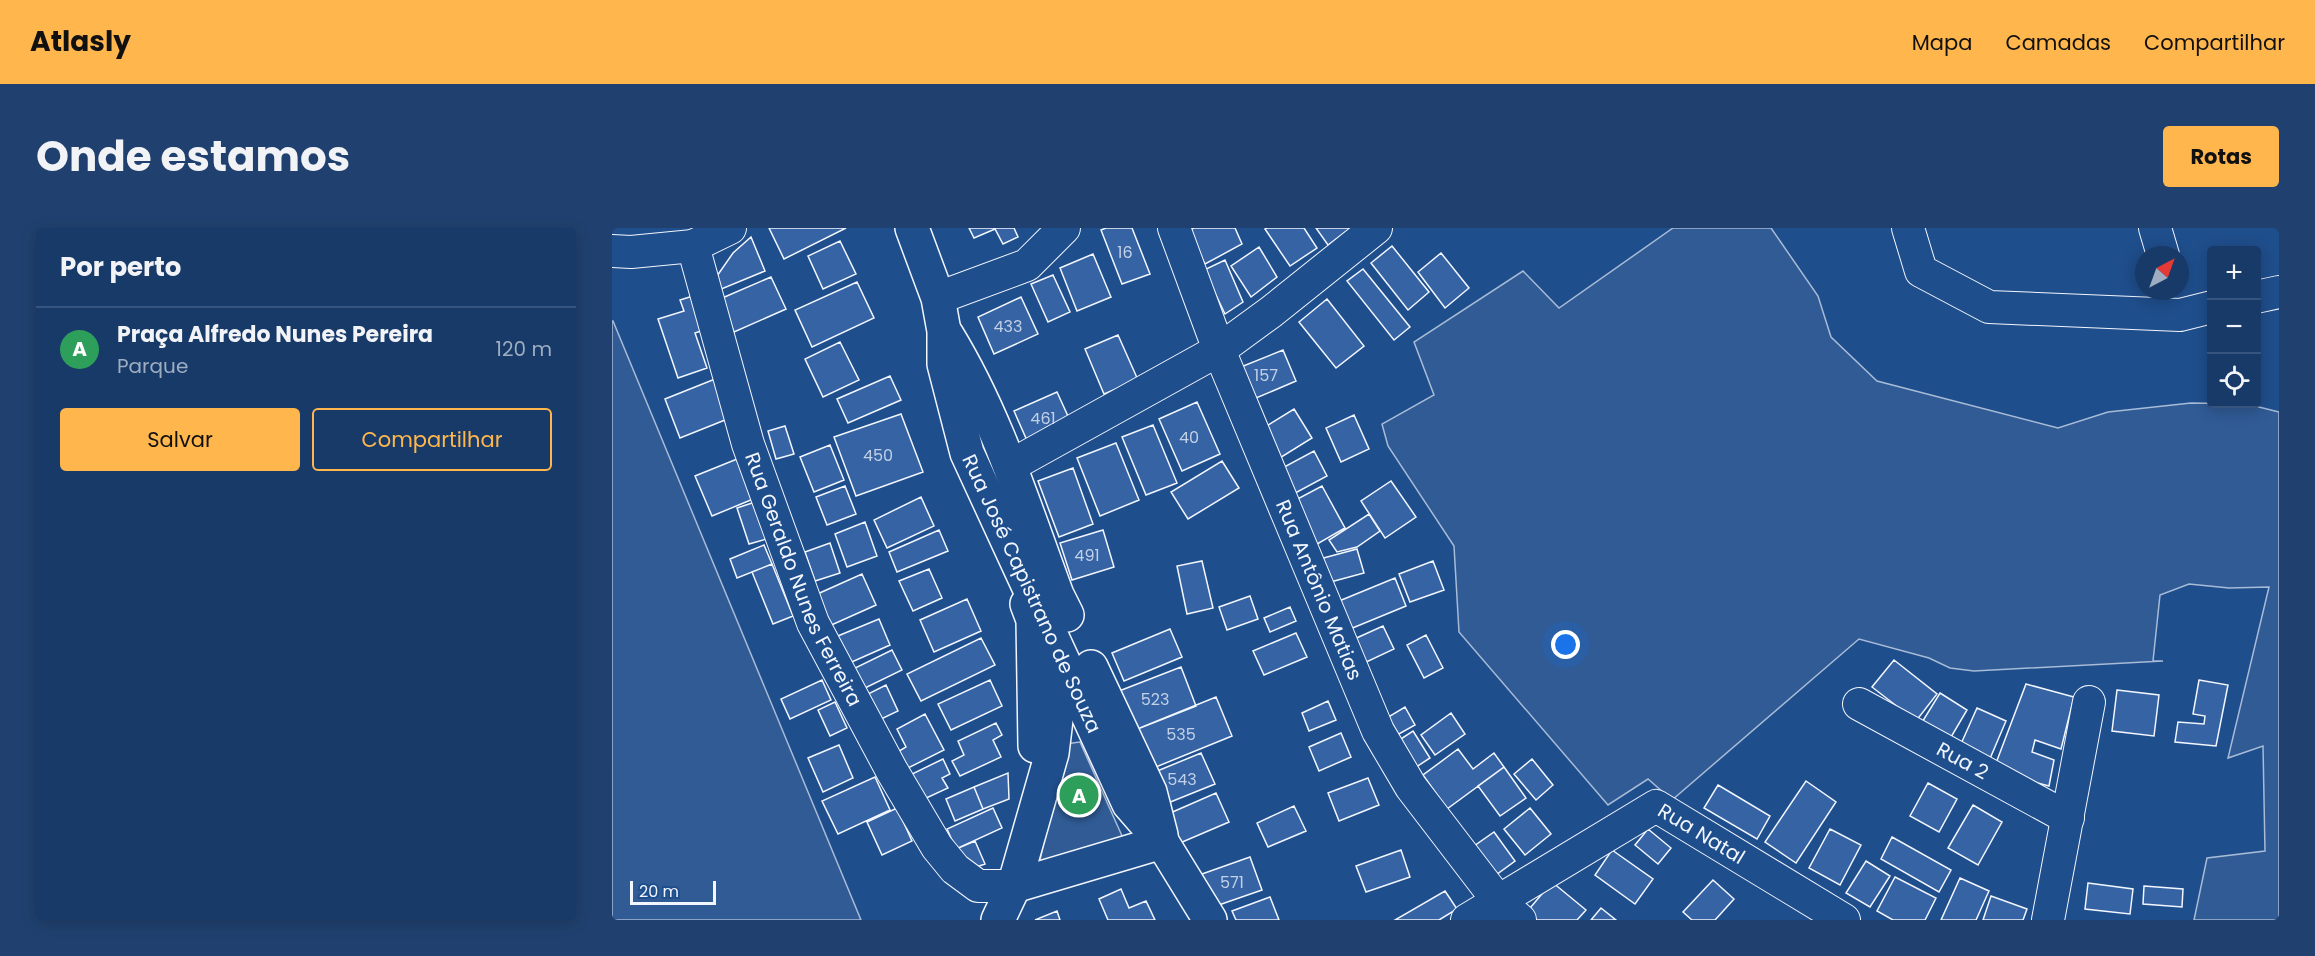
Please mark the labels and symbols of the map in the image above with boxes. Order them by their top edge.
house number: 16 [1117,241,1133,264]
north arrow [2135,246,2189,300]
house number: 433 [994,315,1022,338]
house number: 157 [1254,364,1278,387]
house number: 461 [1030,407,1056,430]
house number: 40 [1179,426,1199,449]
house number: 450 [863,444,893,467]
street label: Rua Geraldo Nunes Ferreira [738,448,869,711]
street label: Rua José Capistrano de Souza [956,450,1108,737]
street label: Rua Antônio Matias [1269,495,1369,684]
house number: 491 [1074,544,1100,567]
your location [1551,630,1580,659]
house number: 523 [1141,688,1169,711]
house number: 535 [1166,723,1196,746]
street label: Rua 2 [1932,735,1994,786]
house number: 543 [1167,768,1197,791]
pin: A [1060,772,1098,818]
street label: Rua Natal [1653,796,1750,871]
house number: 571 [1220,871,1244,894]
scale bar [630,878,716,906]

